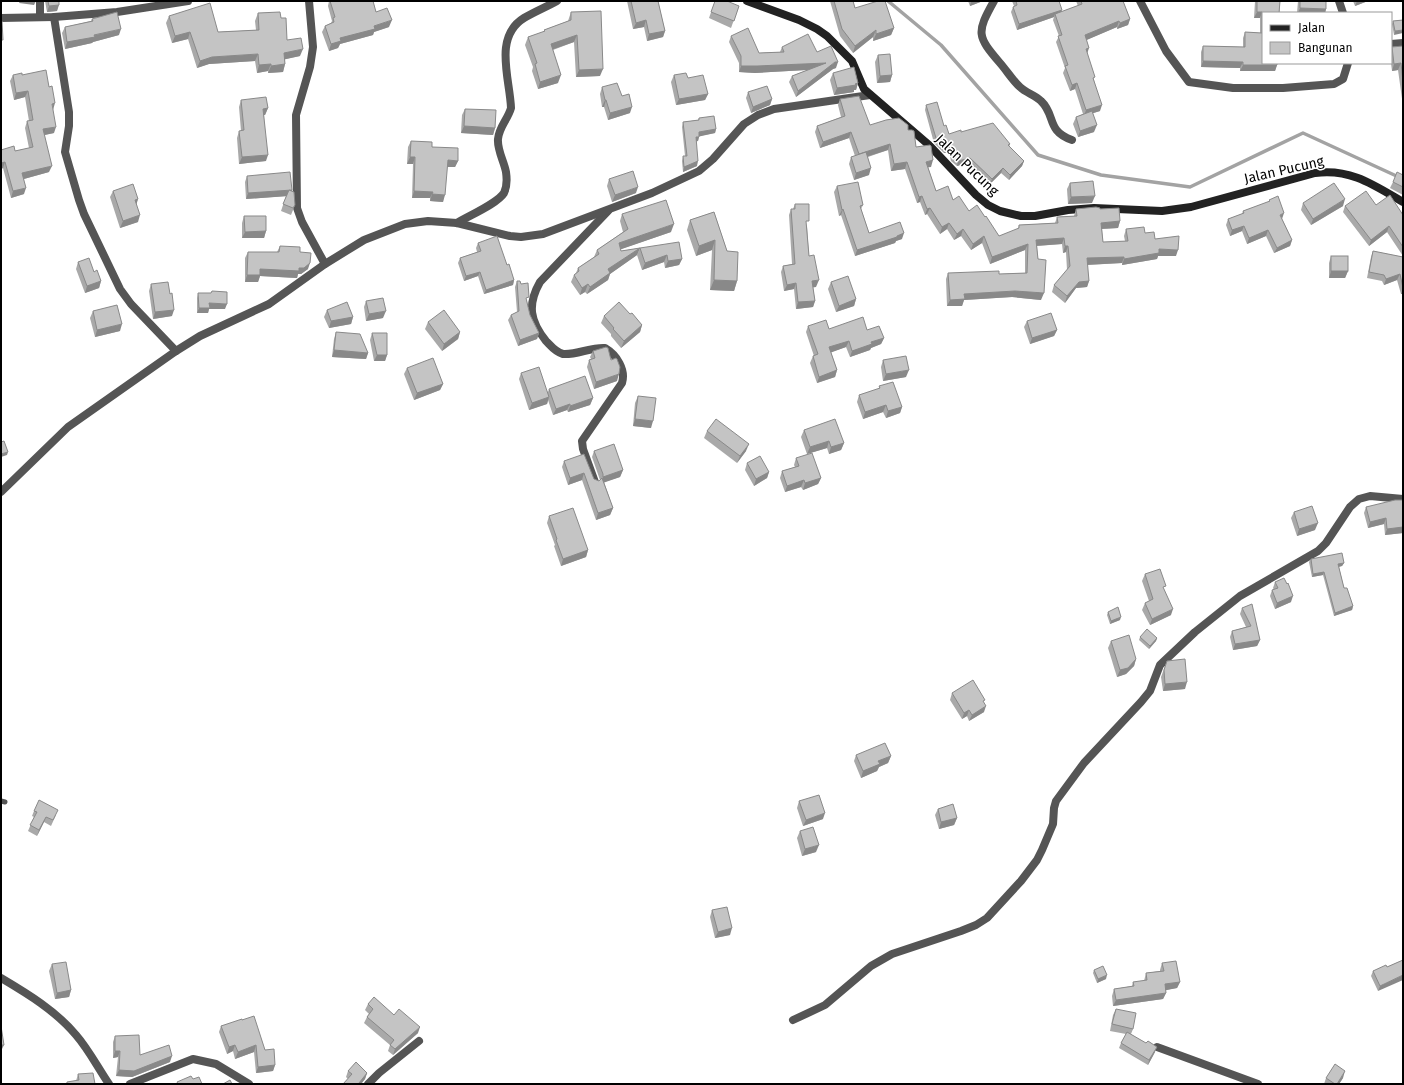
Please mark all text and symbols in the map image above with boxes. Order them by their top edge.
legend [1262,12,1392,64]
text: Jalan [1298,21,1325,35]
text: Bangunan [1298,41,1353,55]
street label: Jalan Pucung [932,131,1003,200]
street label: Jalan Pucung [1242,152,1326,187]

